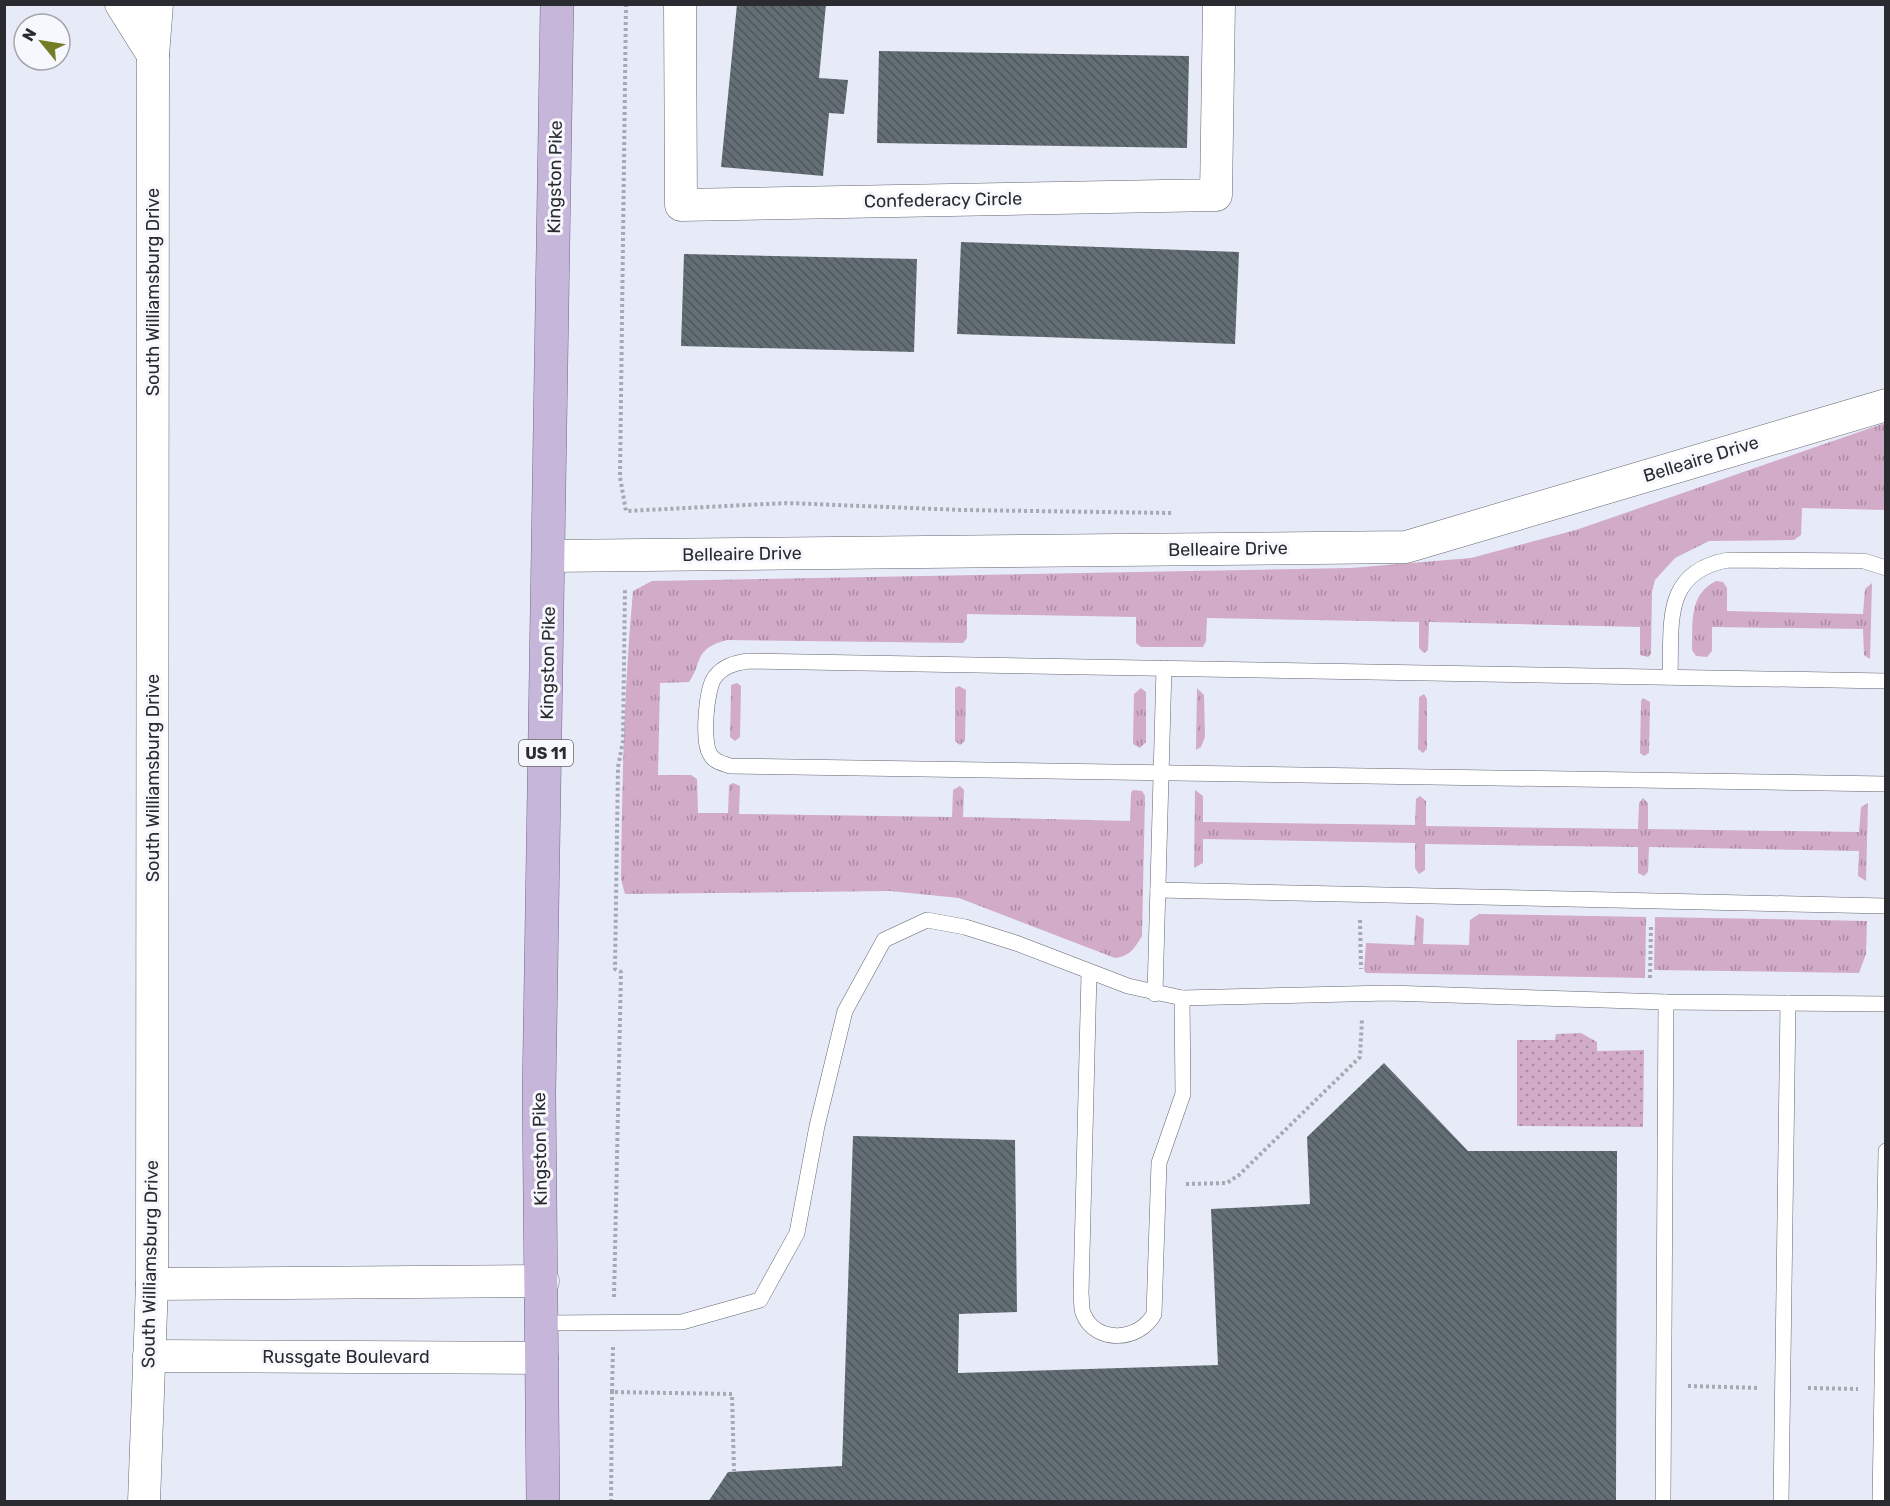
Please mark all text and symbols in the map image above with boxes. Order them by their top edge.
north arrow [12,12,72,72]
text: N [18,25,41,44]
street label: Kingston Pike [543,120,567,234]
street label: South Williamsburg Drive [142,188,164,396]
street label: Confederacy Circle [864,188,1022,212]
street label: Belleaire Drive [1641,431,1761,487]
street label: Belleaire Drive [1168,537,1288,561]
street label: Belleaire Drive [682,542,802,566]
street label: Kingston Pike [536,606,560,720]
street label: South Williamsburg Drive [142,674,164,882]
road number: US 11 [519,740,573,766]
street label: Kingston Pike [528,1092,552,1206]
street label: South Williamsburg Drive [137,1160,163,1368]
street label: Russgate Boulevard [262,1346,430,1368]

